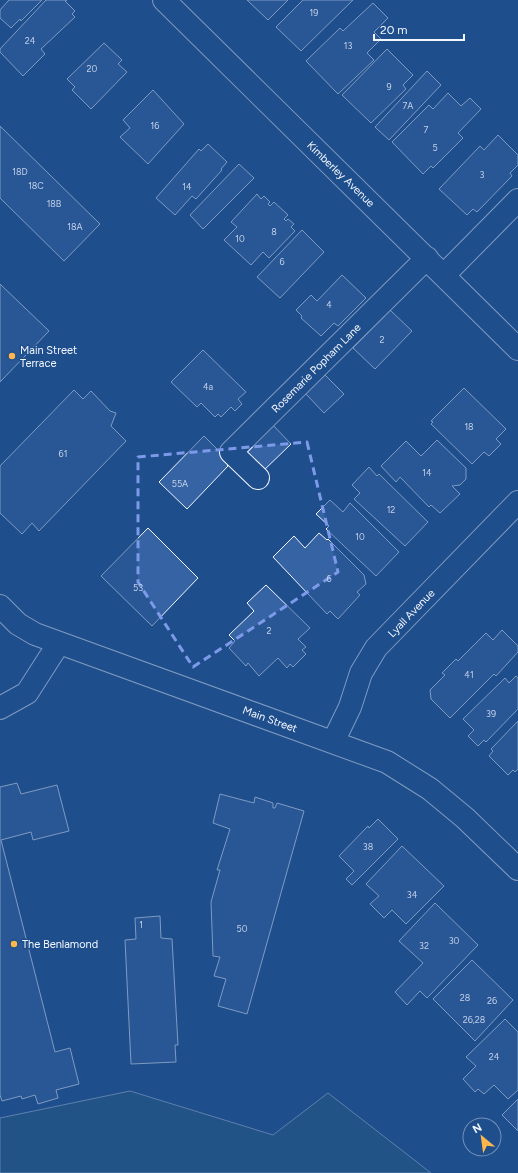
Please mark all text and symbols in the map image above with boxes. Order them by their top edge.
house number: 19 [310,7,318,18]
scale bar [374,16,464,42]
text: 20 m [380,23,408,37]
house number: 24 [25,35,36,46]
house number: 13 [344,40,352,51]
house number: 20 [87,63,98,74]
house number: 9 [386,81,392,92]
house number: 7A [403,100,413,111]
house number: 16 [151,120,159,131]
house number: 7 [424,124,429,135]
street label: Kimberley Avenue [304,139,377,210]
house number: 5 [432,142,438,153]
house number: 18D [12,166,28,177]
house number: 3 [480,169,485,180]
house number: 18C [28,180,44,191]
house number: 14 [182,181,192,192]
house number: 18B [47,198,62,209]
house number: 18A [67,221,83,232]
house number: 8 [271,226,277,237]
house number: 10 [235,233,245,244]
house number: 6 [279,256,285,267]
house number: 4 [326,299,332,310]
street label: Rosemarie Popham Lane [269,321,364,416]
house number: 2 [379,334,385,345]
place label: Main Street Terrace [20,344,77,370]
marker: Main Street Terrace [7,351,17,361]
house number: 4a [203,381,213,392]
house number: 18 [464,421,474,432]
house number: 61 [59,448,67,459]
house number: 14 [422,467,432,478]
house number: 55A [172,478,188,489]
house number: 12 [387,504,395,515]
house number: 10 [355,531,365,542]
house number: 6 [326,573,332,584]
house number: 53 [133,582,143,593]
street label: Lyall Avenue [385,587,437,640]
house number: 2 [266,625,272,636]
house number: 41 [464,669,474,680]
street label: Main Street [241,704,299,735]
house number: 39 [486,708,496,719]
house number: 38 [363,841,374,852]
house number: 34 [407,889,418,900]
house number: 1 [139,919,143,930]
house number: 50 [237,923,248,934]
house number: 30 [449,935,460,946]
place label: The Benlamond [22,938,98,951]
marker: The Benlamond [9,939,19,949]
house number: 32 [419,940,429,951]
house number: 28 [460,992,471,1003]
house number: 26 [487,995,497,1006]
house number: 26,28 [463,1014,486,1025]
house number: 24 [489,1051,500,1062]
north arrow [462,1117,502,1157]
text: N [471,1121,484,1136]

